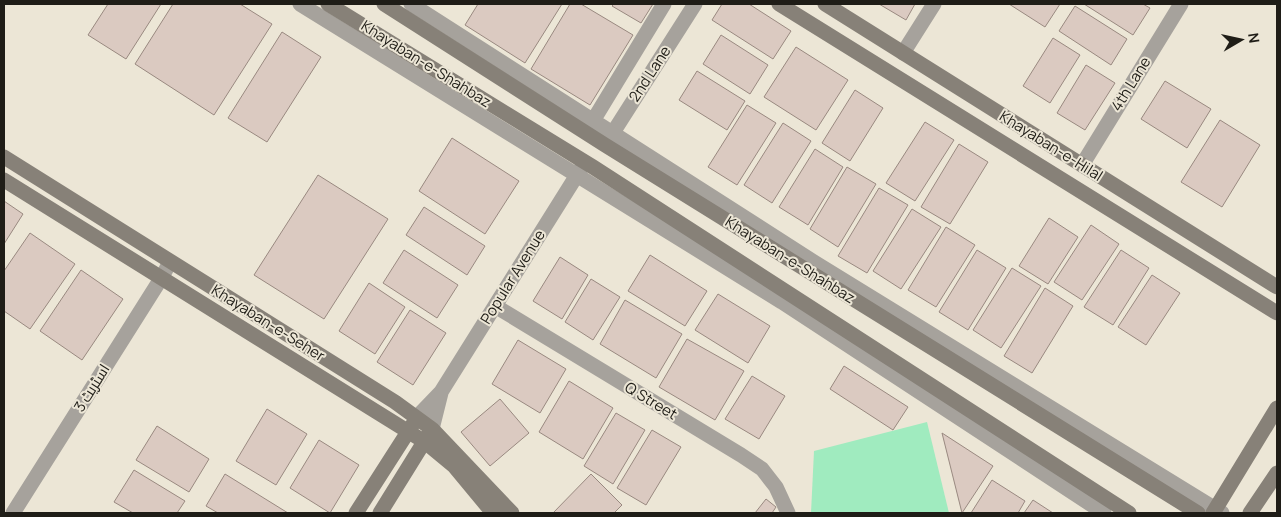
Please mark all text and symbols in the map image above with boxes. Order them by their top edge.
street label: Khayaban-e-Shahbaz [357,15,495,112]
north arrow [1216,15,1266,65]
text: N [1244,31,1265,44]
street label: 2nd Lane [624,41,676,106]
street label: 4th Lane [1106,52,1156,115]
street label: Khayaban-e-Hilal [996,105,1107,186]
street label: Khayaban-e-Shahbaz [721,211,859,308]
street label: Popular Avenue [475,225,550,328]
street label: Khayaban-e-Seher [207,279,330,366]
street label: اسٹریٹ 3 [69,360,115,416]
street label: Q Street [621,377,681,424]

